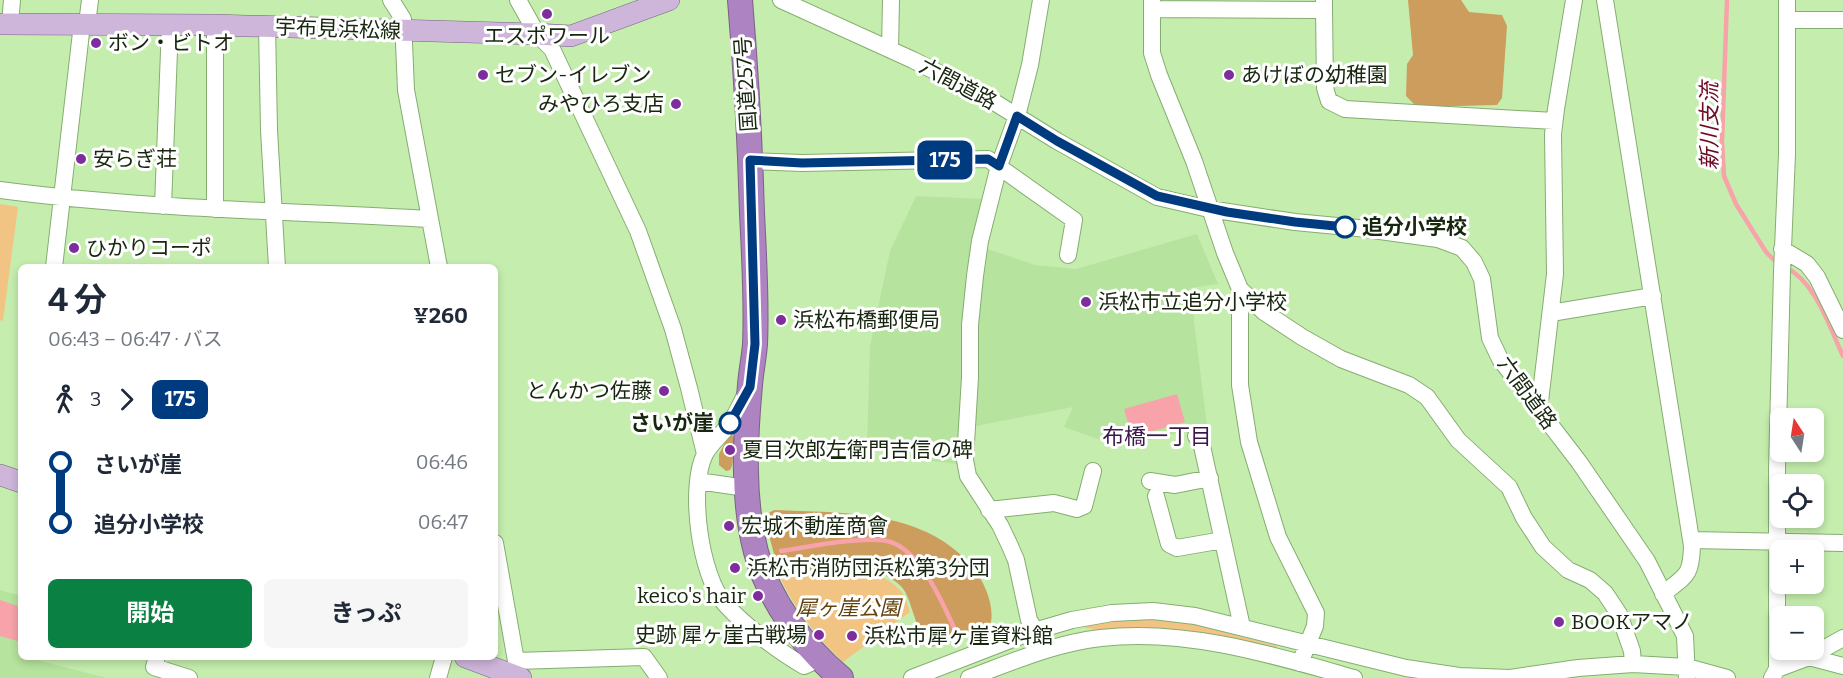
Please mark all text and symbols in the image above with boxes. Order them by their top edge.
marker: エスポワール [540,7,554,21]
street label: 宇布見浜松線 [275,14,401,44]
place label: エスポワール [484,23,610,49]
place label: ボン・ビトオ [108,30,234,56]
street label: 国道257号 [730,35,762,133]
marker: ボン・ビトオ [89,36,103,50]
street label: 六間道路 [915,53,1001,115]
place label: セブン-イレブン [495,62,652,88]
place label: あけぼの幼稚園 [1241,62,1388,88]
marker: セブン-イレブン [476,68,490,82]
marker: あけぼの幼稚園 [1222,68,1236,82]
water label: 新川支流 [1696,79,1723,170]
place label: みやひろ支店 [538,91,664,117]
marker: みやひろ支店 [669,97,683,111]
line badge: 175 [910,140,980,180]
place label: 安らぎ荘 [93,146,177,172]
text: 175 [929,147,961,173]
marker: 安らぎ荘 [74,152,88,166]
place label: 追分小学校 [1362,214,1467,240]
marker: 追分小学校 [1334,216,1356,238]
place label: ひかりコーポ [86,235,212,261]
marker: ひかりコーポ [67,241,81,255]
text: 4 分 [48,280,107,320]
place label: 浜松市立追分小学校 [1098,289,1287,315]
marker: 浜松市立追分小学校 [1079,295,1093,309]
text: ¥260 [413,302,468,329]
place label: 浜松布橋郵便局 [793,307,940,333]
marker: 浜松布橋郵便局 [774,313,788,327]
text: 06:43 – 06:47 · バス [48,327,223,351]
street label: 六間道路 [1492,351,1562,435]
place label: とんかつ佐藤 [526,378,652,404]
icon: walk [48,383,81,416]
icon: forward [110,383,143,416]
marker: とんかつ佐藤 [657,384,671,398]
text: 175 [164,386,196,412]
text: 3 [90,387,101,411]
north arrow [1770,408,1824,462]
map controls [1770,408,1824,660]
place label: さいが崖 [630,410,714,436]
marker: さいが崖 [719,412,741,434]
district label: 布橋一丁目 [1102,423,1212,450]
place label: 夏目次郎左衛門吉信の碑 [742,437,973,463]
marker: 夏目次郎左衛門吉信の碑 [723,443,737,457]
text: 06:46 [416,450,468,474]
text: さいが崖 [94,451,182,478]
button: locate [1770,474,1824,528]
text: 06:47 [418,510,468,534]
text: 追分小学校 [94,511,204,538]
place label: 宏城不動産商會 [741,513,888,539]
marker: 宏城不動産商會 [722,519,736,533]
button: + [1770,540,1824,594]
place label: 浜松市消防団浜松第3分団 [747,555,990,581]
marker: 浜松市消防団浜松第3分団 [728,561,742,575]
button: 開始 [48,579,252,648]
button: きっぷ [264,579,468,648]
place label: keico's hair [637,583,746,609]
marker: keico's hair [751,589,765,603]
park label: 犀ヶ崖公園 [796,595,903,621]
button: − [1770,606,1824,660]
place label: BOOKアマノ [1571,609,1693,635]
marker: BOOKアマノ [1552,615,1566,629]
place label: 史跡 犀ヶ崖古戦場 [635,622,807,648]
place label: 浜松市犀ヶ崖資料館 [864,623,1053,649]
marker: 史跡 犀ヶ崖古戦場 [812,628,826,642]
marker: 浜松市犀ヶ崖資料館 [845,629,859,643]

